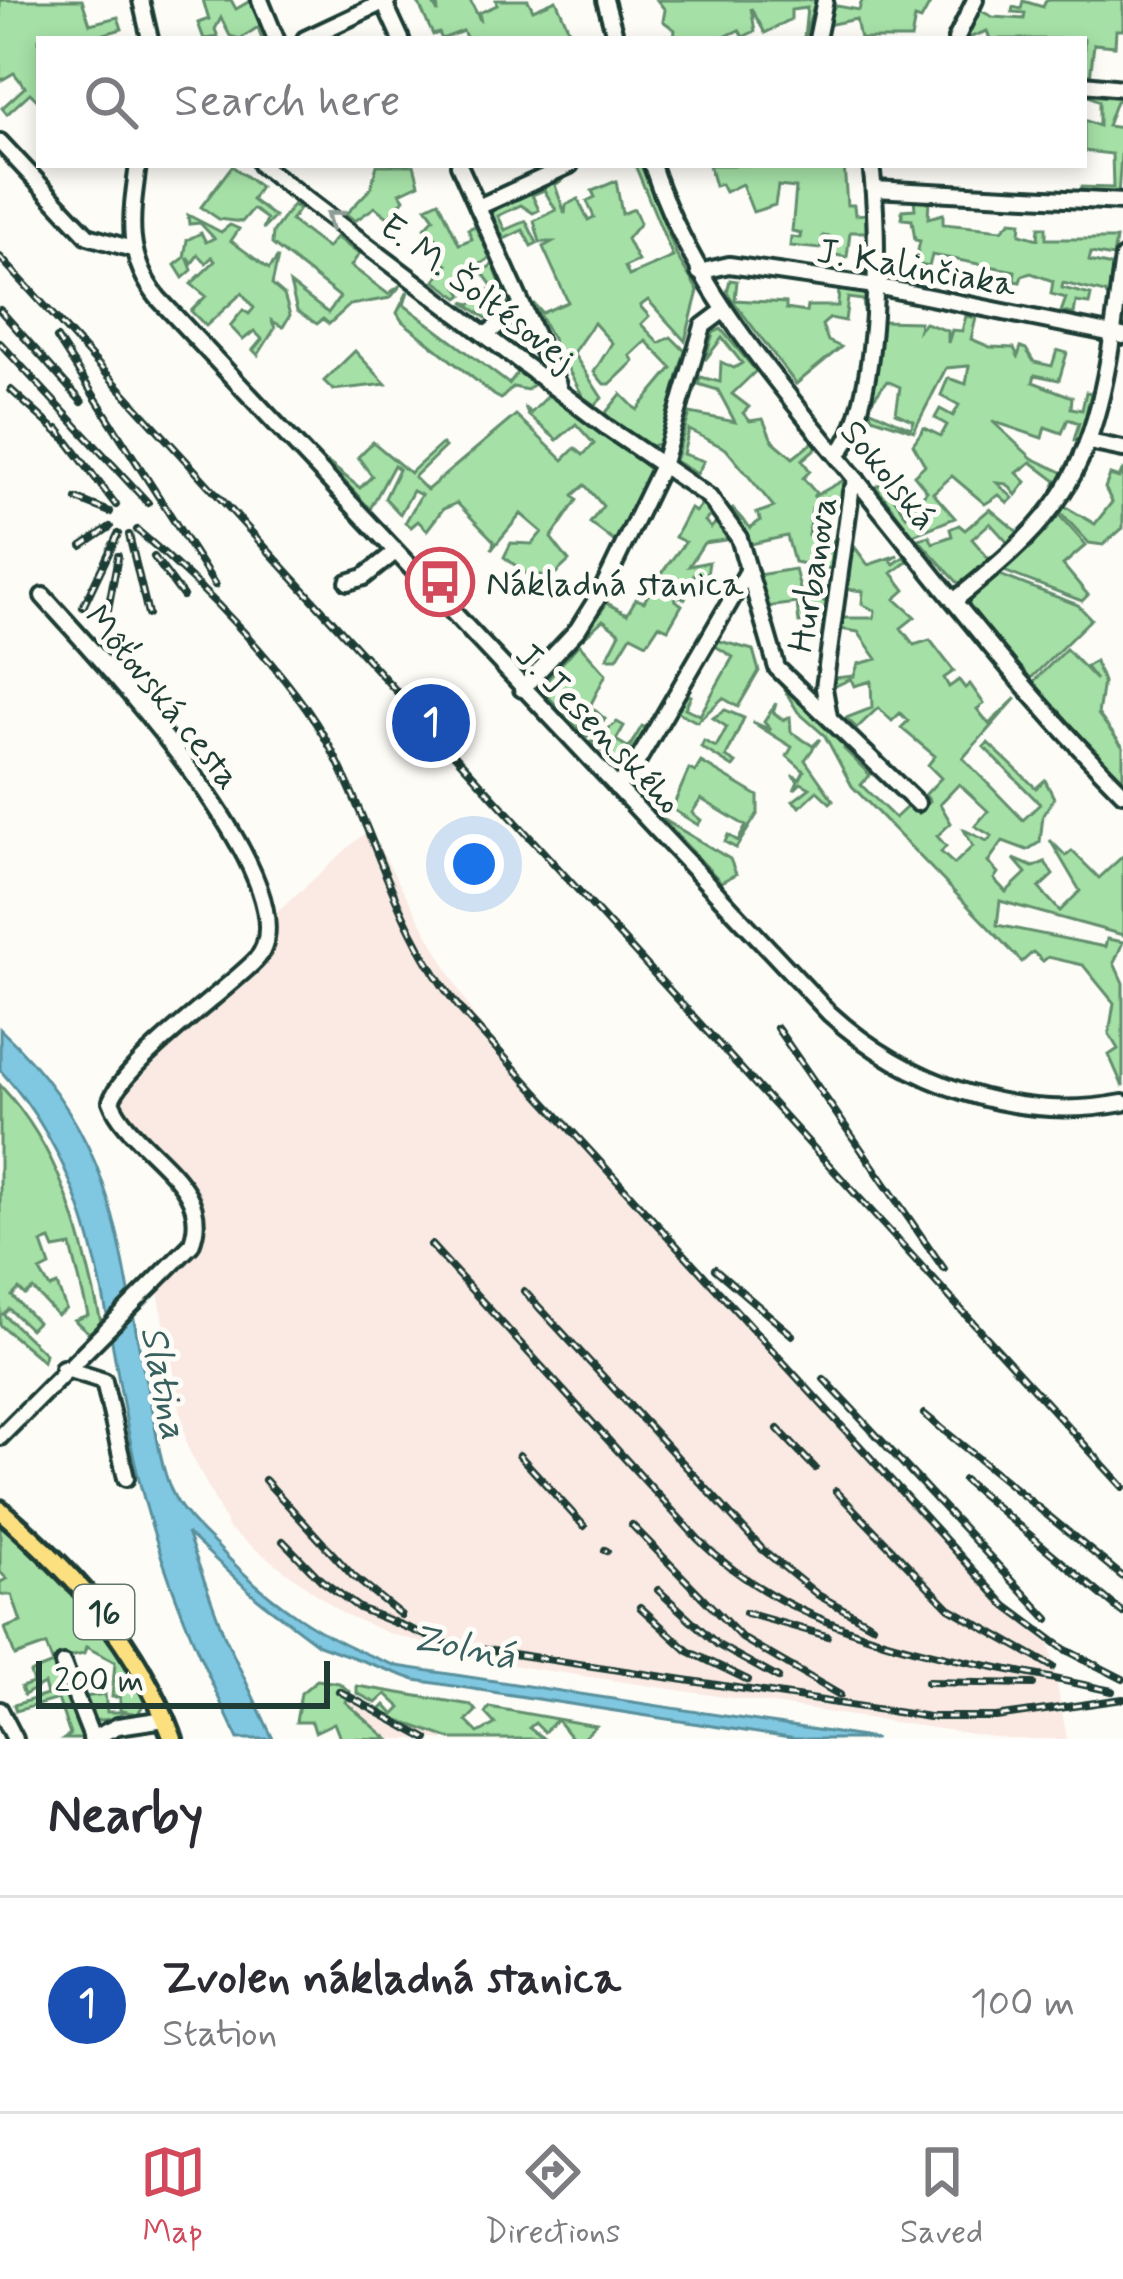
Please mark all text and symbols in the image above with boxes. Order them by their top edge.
search box [36,36,1087,168]
icon: search [78,69,144,135]
text: Search here [174,73,401,132]
street label: E. M. Šoltésovej [369,204,585,383]
one-way arrow [324,211,346,233]
street label: J. Kalinčiaka [813,229,1020,310]
street label: Sokolská [828,411,946,541]
street label: Hurbanova [779,493,850,656]
bus stop icon: Nákladná stanica [405,547,475,617]
place label: Nákladná stanica [486,562,744,609]
street label: Môťovská cesta [72,596,250,800]
street label: J. Jesenského [504,634,691,825]
pin: 1 [392,678,470,768]
your location [444,834,504,894]
water label: Slatina [127,1322,199,1444]
road number: 16 [74,1585,134,1639]
water label: Zolná [407,1613,520,1683]
scale bar [36,1655,330,1708]
text: 200 m [54,1660,144,1704]
text: Nearby [48,1784,203,1850]
text: Zvolen nákladná stanica [162,1950,621,2009]
text: 1 [78,1979,96,2030]
text: 100 m [970,1979,1075,2030]
text: Station [162,2009,277,2060]
tab: Map [140,2139,206,2255]
tab: Directions [485,2139,621,2255]
tab: Saved [900,2139,983,2255]

